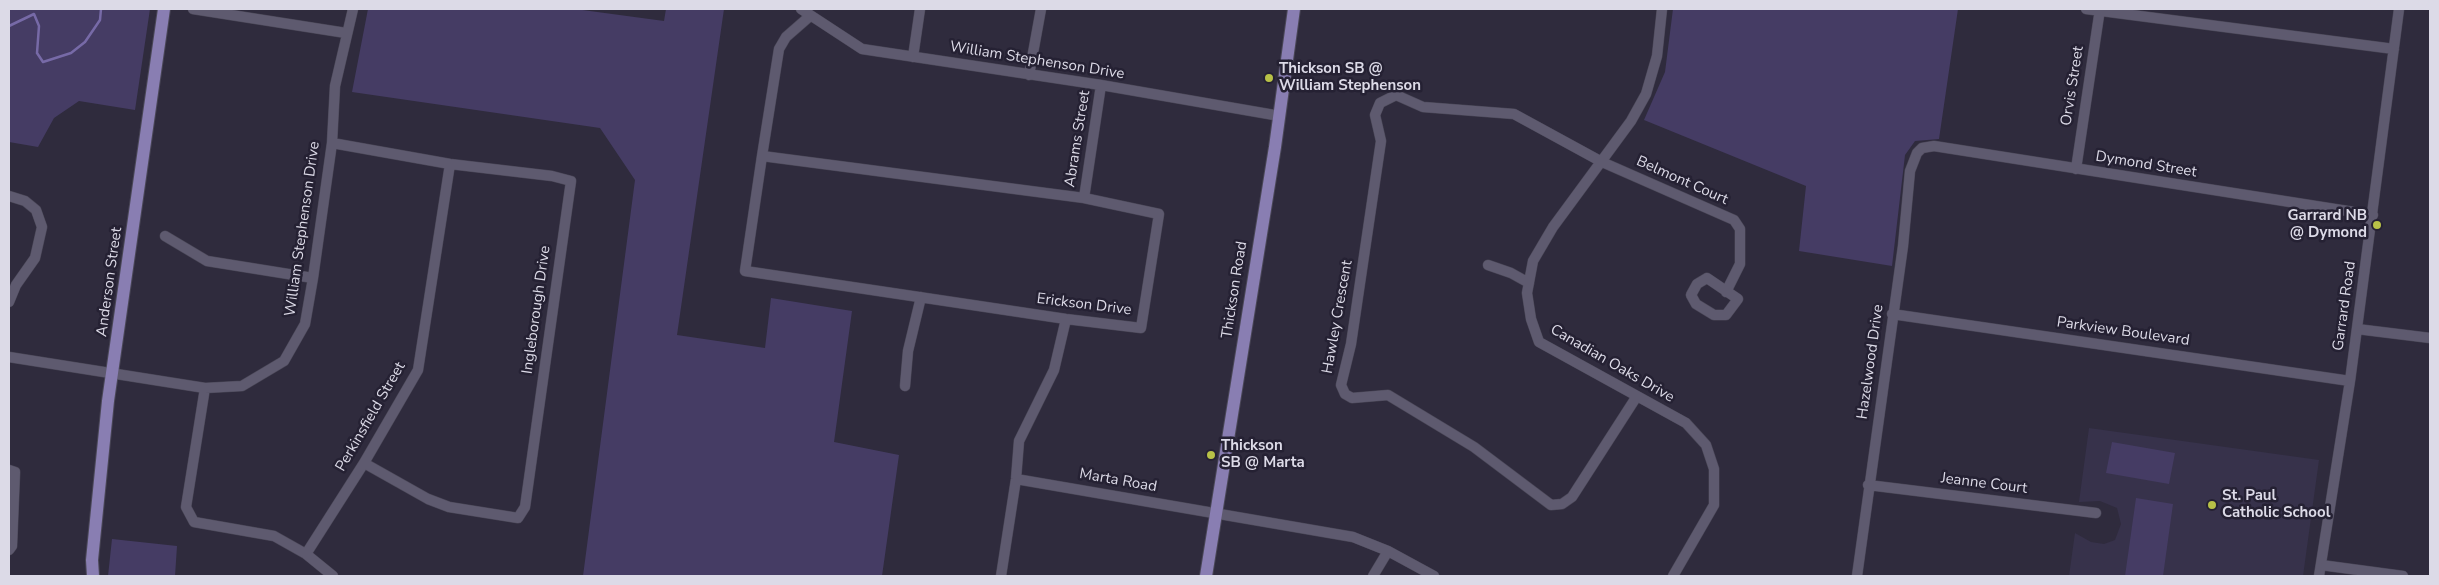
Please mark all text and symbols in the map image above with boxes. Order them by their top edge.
street label: William Stephenson Drive [948,38,1126,84]
street label: Orvis Street [2058,45,2088,127]
place label: Thickson SB @ William Stephenson [1279,60,1421,95]
marker: Thickson SB @ William Stephenson [1263,72,1275,84]
street label: Abrams Street [1061,89,1095,189]
street label: William Stephenson Drive [282,140,324,318]
street label: Dymond Street [2094,148,2198,182]
street label: Belmont Court [1633,153,1731,209]
place label: Garrard NB @ Dymond [2288,207,2367,242]
marker: Garrard NB @ Dymond [2371,219,2383,231]
street label: Anderson Street [93,226,127,338]
street label: Thickson Road [1218,240,1252,340]
street label: Ingleborough Drive [519,245,555,375]
street label: Hawley Crescent [1319,259,1357,375]
street label: Garrard Road [2330,260,2360,352]
street label: Erickson Drive [1036,290,1132,320]
street label: Hazelwood Drive [1854,303,1888,421]
street label: Parkview Boulevard [2055,314,2191,350]
street label: Canadian Oaks Drive [1547,321,1677,407]
street label: Perkinsfield Street [332,359,410,475]
place label: Thickson SB @ Marta [1221,437,1305,472]
marker: Thickson SB @ Marta [1205,449,1217,461]
street label: Marta Road [1078,465,1158,497]
street label: Jeanne Court [1940,470,2028,498]
place label: St. Paul Catholic School [2222,487,2330,522]
marker: St. Paul Catholic School [2206,499,2218,511]

